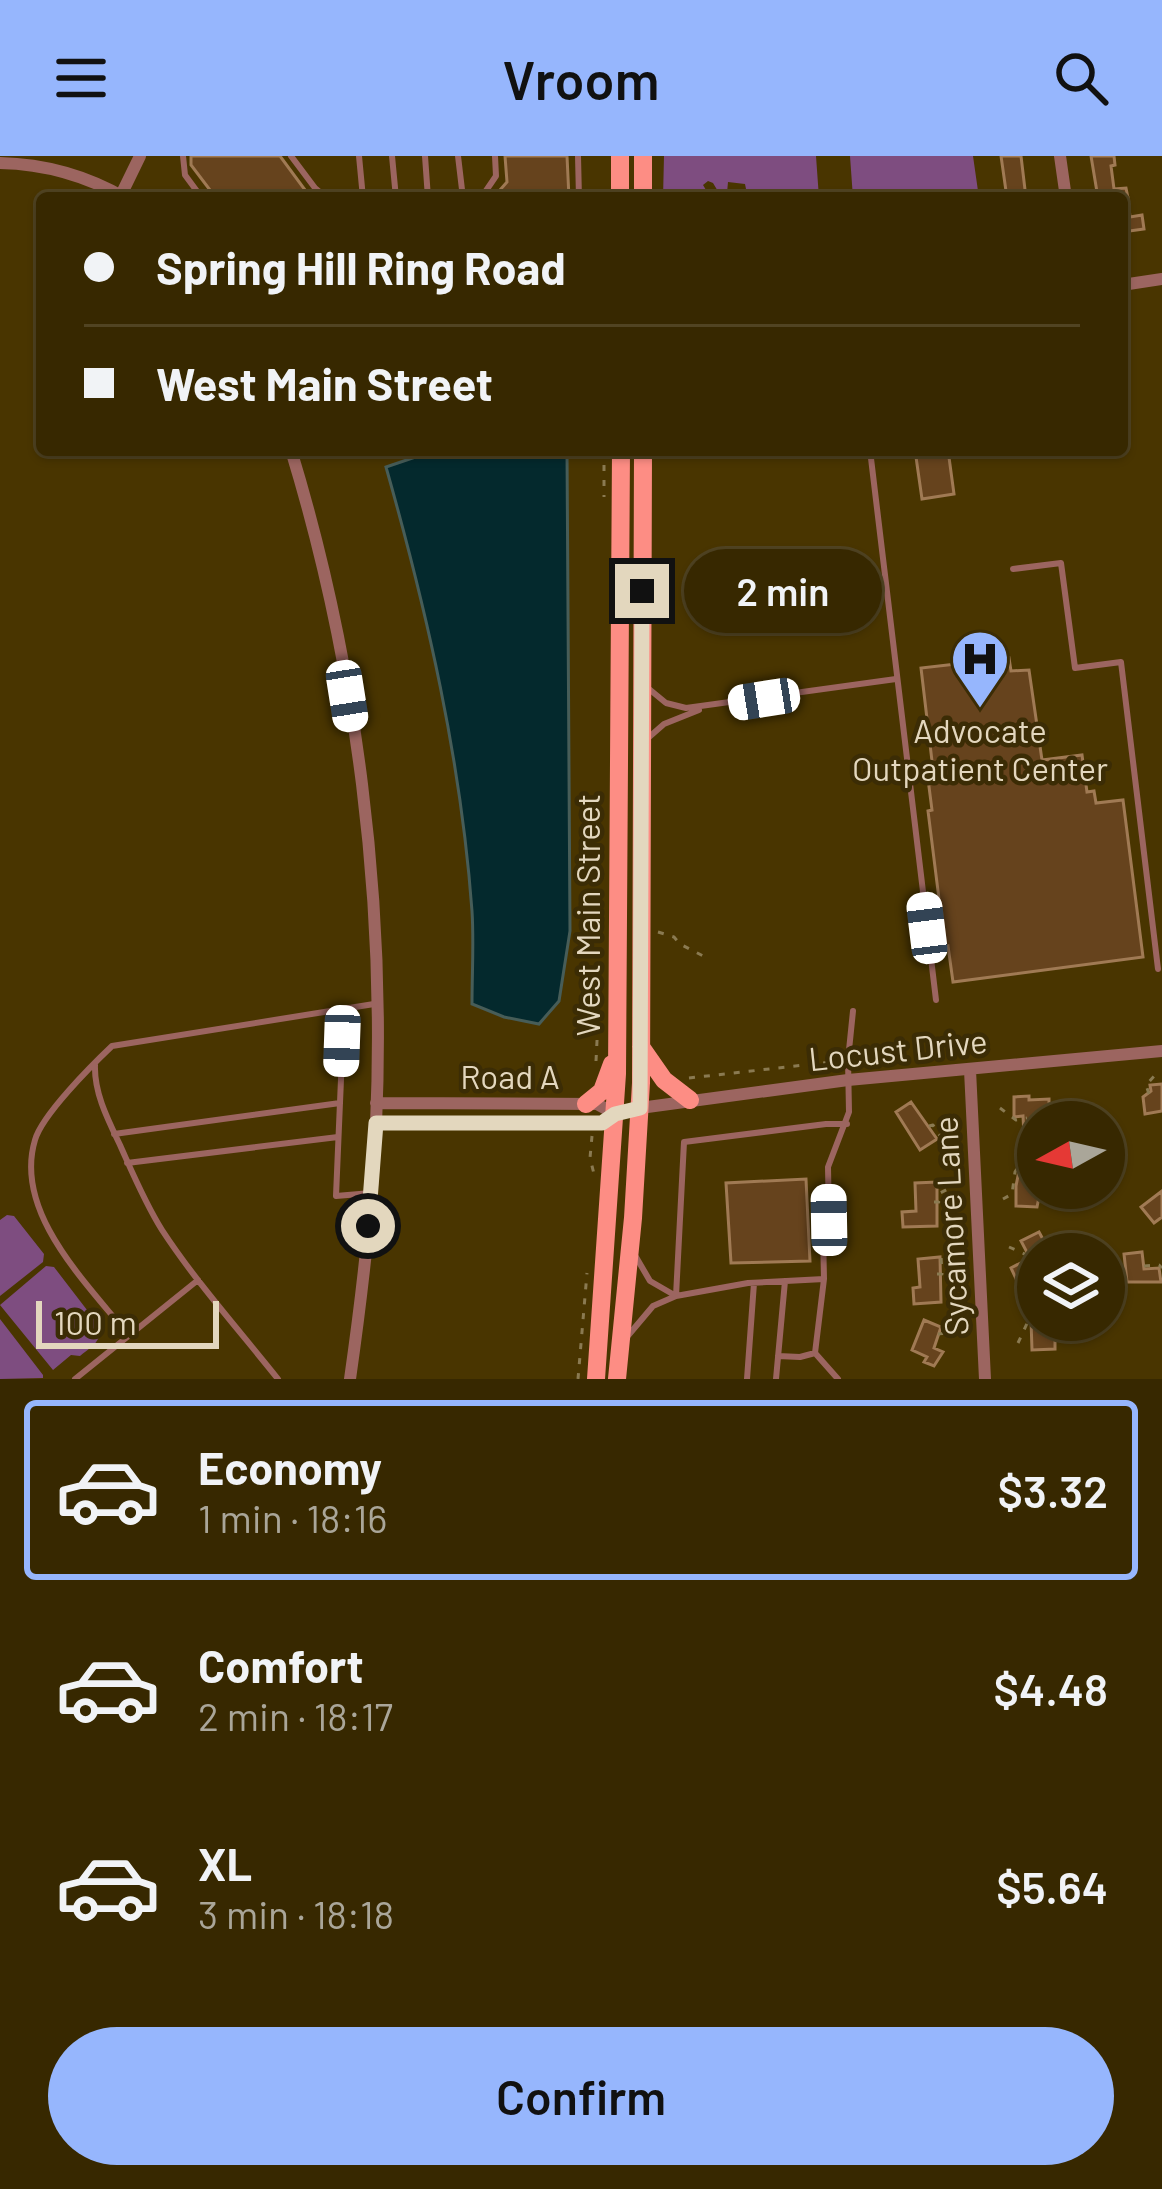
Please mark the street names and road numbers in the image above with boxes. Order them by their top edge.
street label: West Main Street [567,794,607,1036]
street label: Locust Drive [807,1020,989,1078]
street label: Road A [460,1056,560,1096]
street label: Sycamore Lane [924,1115,976,1337]

